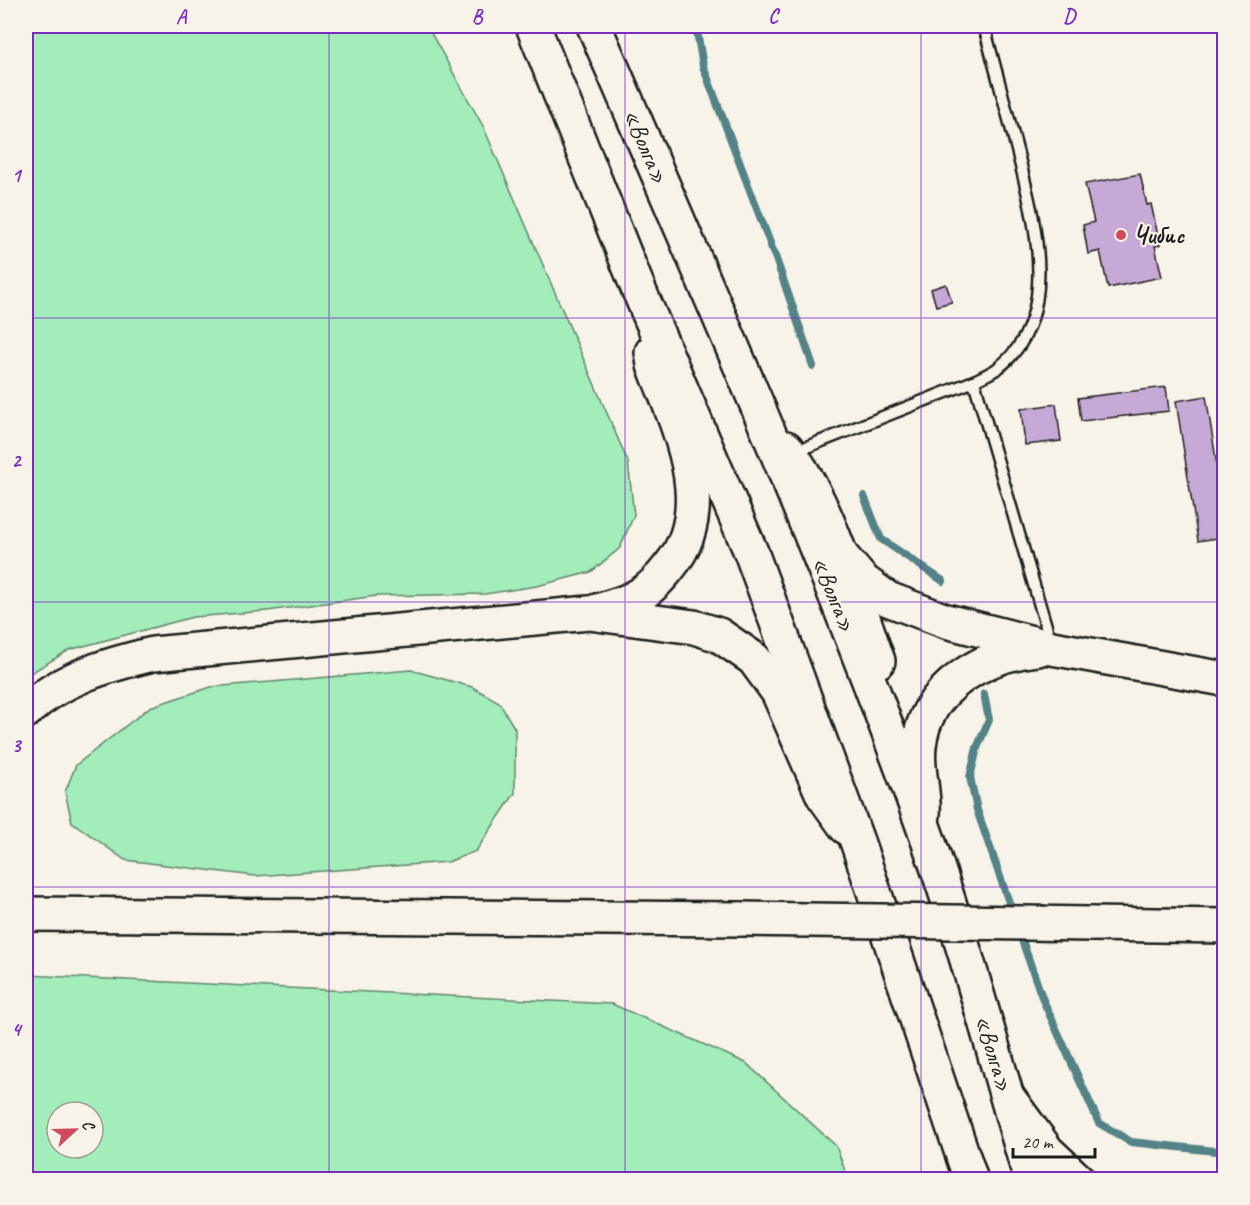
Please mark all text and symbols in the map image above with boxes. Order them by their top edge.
text: A [176,4,188,29]
text: B [472,4,484,29]
text: C [768,4,780,29]
text: D [1063,4,1077,29]
street label: «Волга» [617,104,675,188]
text: 1 [12,163,23,188]
place label: Чибис [1133,220,1186,250]
marker: Чибис [1114,228,1128,242]
text: 2 [12,448,23,473]
street label: «Волга» [805,552,863,636]
text: 3 [12,733,23,758]
street label: «Волга» [968,1011,1020,1095]
text: 4 [12,1017,24,1042]
north arrow [45,1100,105,1160]
text: С [77,1117,100,1134]
scale bar [1013,1121,1096,1159]
text: 20 m [1022,1131,1055,1153]

